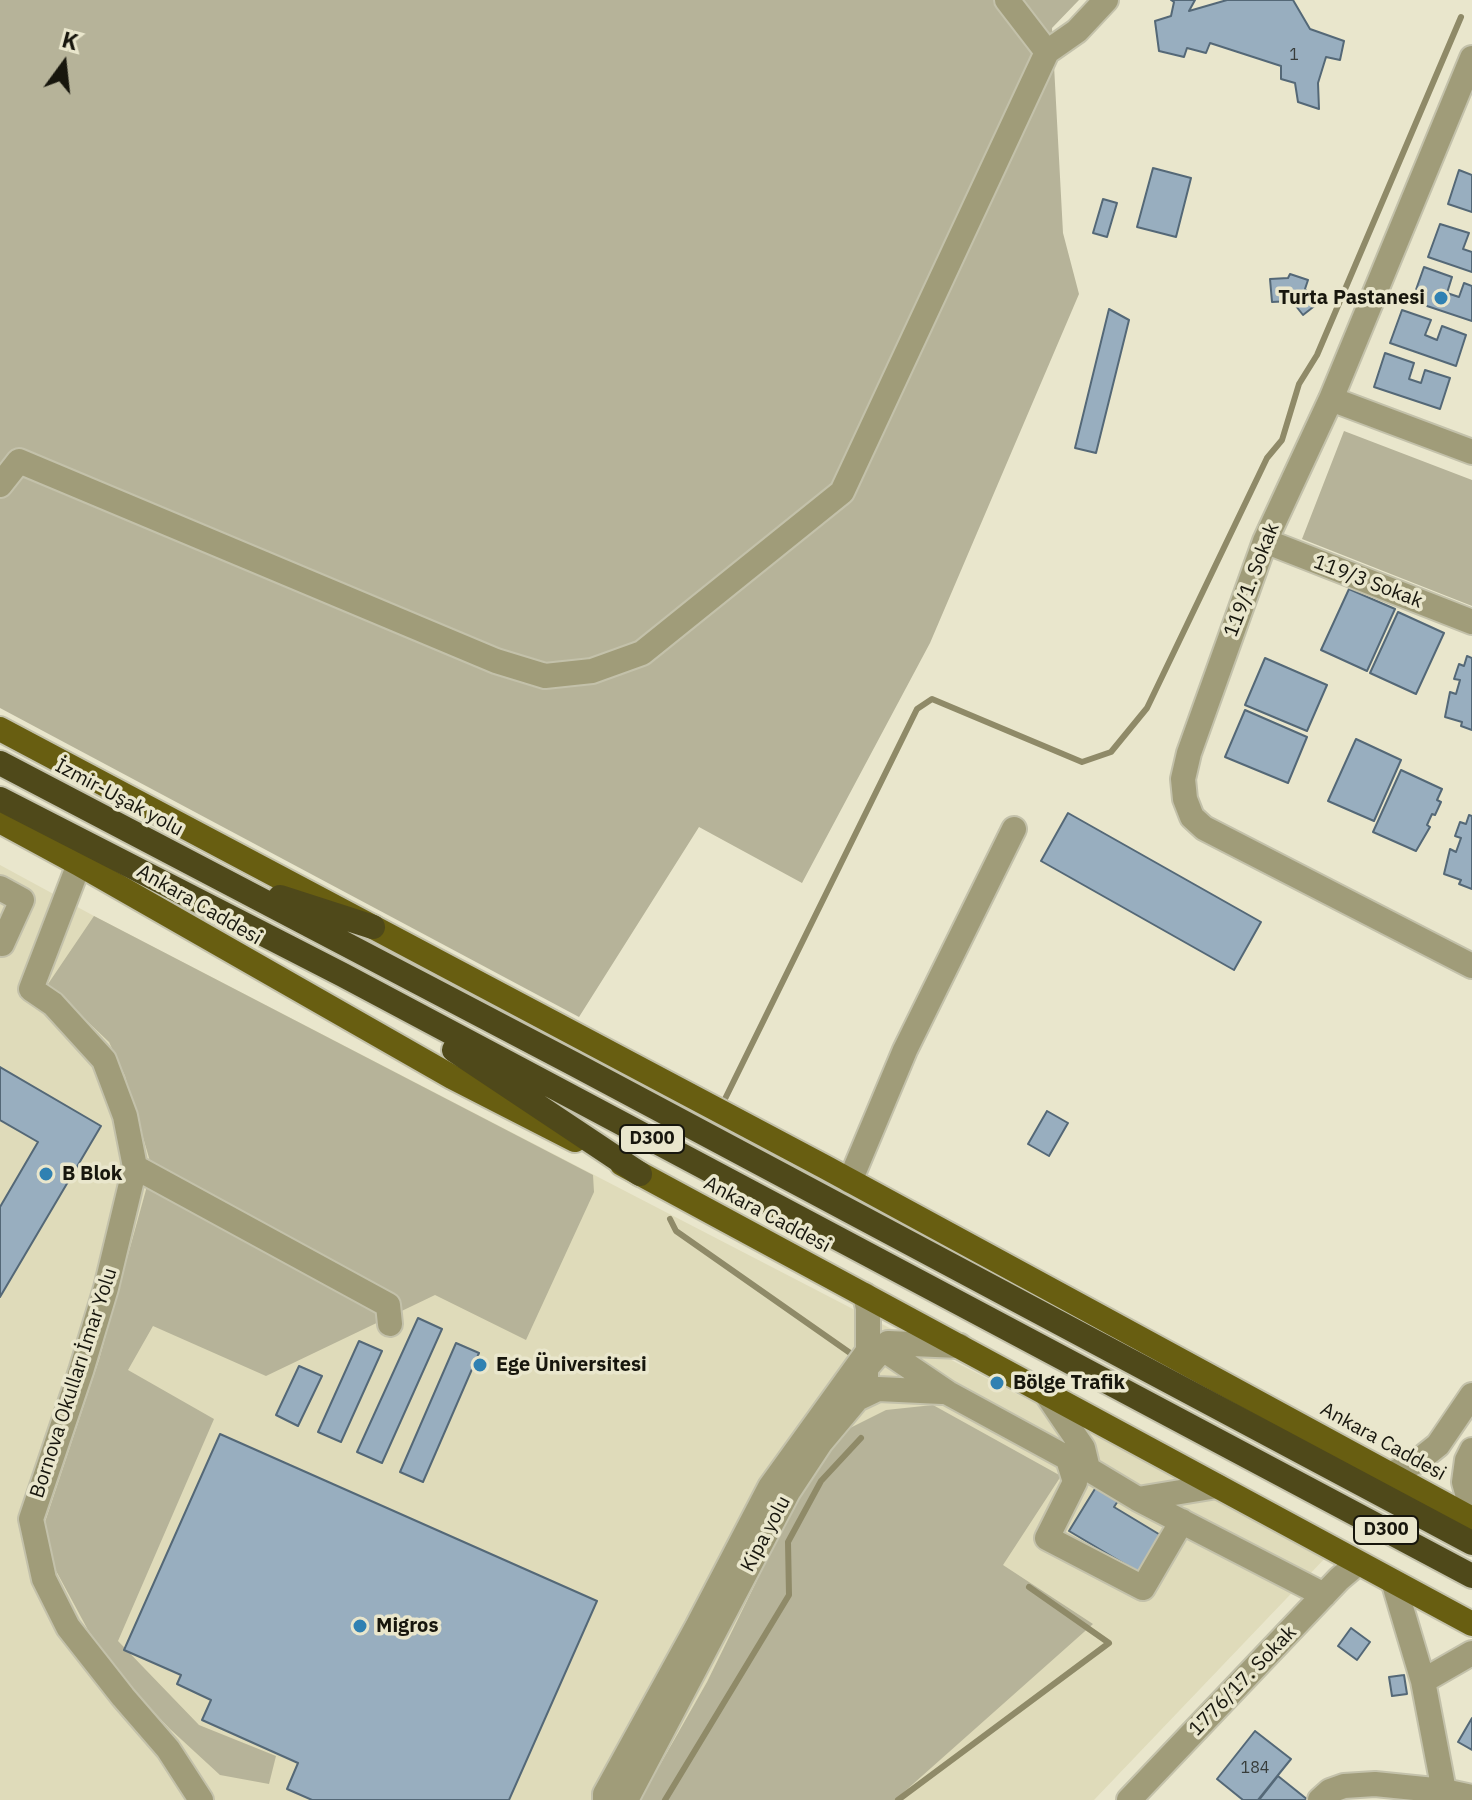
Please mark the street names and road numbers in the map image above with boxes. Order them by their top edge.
street label: 119/1. Sokak [1219,520,1285,640]
street label: 119/3 Sokak [1310,550,1426,614]
street label: İzmir-Uşak yolu [51,754,187,842]
street label: Ankara Caddesi [132,860,266,950]
road number: D300 [620,1125,684,1153]
street label: Ankara Caddesi [700,1172,834,1258]
street label: Bornova Okulları İmar Yolu [25,1265,123,1501]
street label: Ankara Caddesi [1316,1398,1450,1486]
street label: Kipa yolu [736,1492,796,1576]
road number: D300 [1354,1516,1418,1544]
street label: 1776/17. Sokak [1184,1621,1302,1741]

